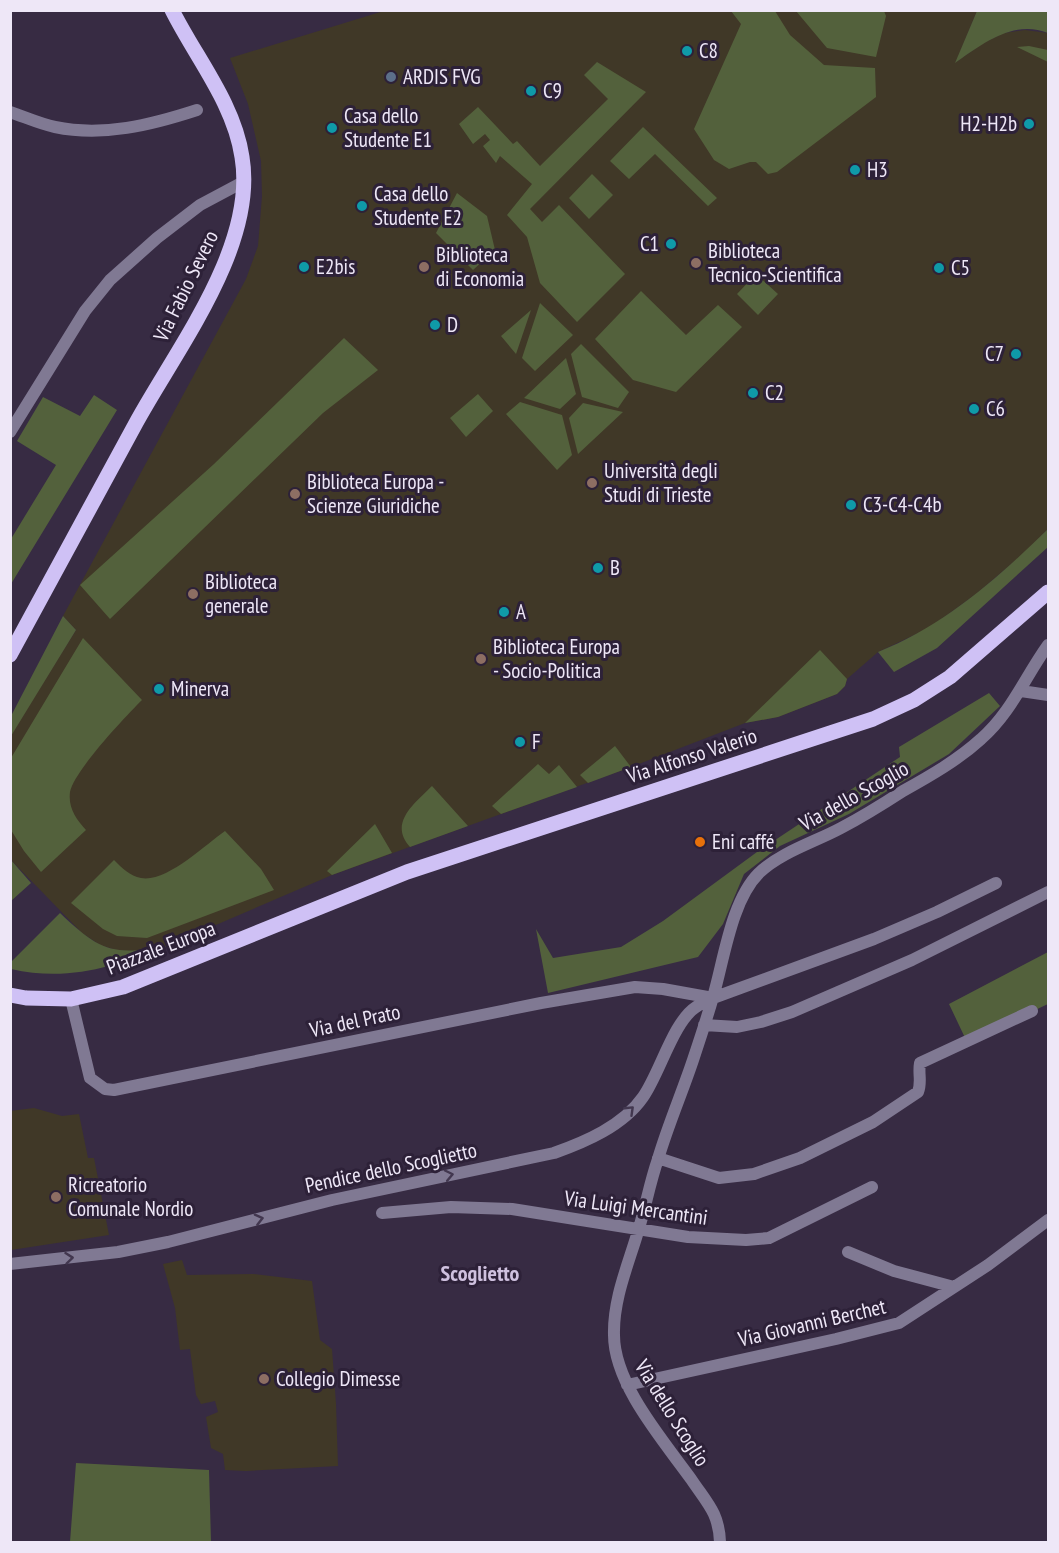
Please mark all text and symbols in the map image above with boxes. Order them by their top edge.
place label: C8 [699,37,718,64]
marker: C8 [680,44,694,58]
place label: ARDIS FVG [403,63,481,90]
marker: ARDIS FVG [384,70,398,84]
place label: C9 [543,77,562,104]
marker: C9 [524,84,538,98]
place label: Casa dello Studente E1 [344,102,432,153]
place label: H2-H2b [960,110,1017,137]
marker: H2-H2b [1022,117,1036,131]
marker: Casa dello Studente E1 [325,121,339,135]
place label: H3 [867,156,888,183]
marker: H3 [848,163,862,177]
place label: Casa dello Studente E2 [374,180,462,231]
marker: Casa dello Studente E2 [355,199,369,213]
street label: Via Fabio Severo [147,226,224,347]
place label: C1 [640,230,659,257]
marker: C1 [664,237,678,251]
place label: Biblioteca Tecnico-Scientifica [708,237,842,288]
place label: Biblioteca di Economia [436,241,524,292]
place label: E2bis [316,253,355,280]
place label: C5 [951,254,970,281]
marker: Biblioteca Tecnico-Scientifica [689,256,703,270]
marker: E2bis [297,260,311,274]
marker: Biblioteca di Economia [417,260,431,274]
marker: C5 [932,261,946,275]
place label: D [447,311,458,338]
marker: D [428,318,442,332]
place label: C7 [985,340,1004,367]
marker: C7 [1009,347,1023,361]
place label: C2 [765,379,784,406]
marker: C2 [746,386,760,400]
place label: C6 [986,395,1005,422]
marker: C6 [967,402,981,416]
place label: Università degli Studi di Trieste [604,457,718,508]
place label: Biblioteca Europa - Scienze Giuridiche [307,468,444,519]
marker: Università degli Studi di Trieste [585,476,599,490]
marker: Biblioteca Europa - Scienze Giuridiche [288,487,302,501]
place label: C3-C4-C4b [863,491,942,518]
marker: C3-C4-C4b [844,498,858,512]
place label: B [610,554,620,581]
marker: B [591,561,605,575]
place label: Biblioteca generale [205,568,277,619]
marker: Biblioteca generale [186,587,200,601]
place label: A [516,598,526,625]
marker: A [497,605,511,619]
place label: Biblioteca Europa - Socio-Politica [493,633,620,684]
marker: Biblioteca Europa - Socio-Politica [474,652,488,666]
place label: Minerva [171,675,229,702]
marker: Minerva [152,682,166,696]
street label: Via Alfonso Valerio [622,722,760,790]
place label: F [532,728,541,755]
marker: F [513,735,527,749]
street label: Via dello Scoglio [793,754,913,837]
place label: Eni caffé [712,828,774,855]
marker: Eni caffé [693,835,707,849]
street label: Piazzale Europa [103,914,219,981]
street label: Via del Prato [306,998,403,1043]
one-way arrow [623,1107,634,1118]
street label: Pendice dello Scoglietto [303,1136,479,1199]
one-way arrow [444,1169,454,1182]
place label: Ricreatorio Comunale Nordio [68,1171,193,1222]
street label: Via Luigi Mercantini [562,1184,709,1231]
marker: Ricreatorio Comunale Nordio [49,1190,63,1204]
one-way arrow [254,1213,264,1226]
one-way arrow [64,1252,73,1265]
district label: Scoglietto [441,1259,520,1287]
street label: Via Giovanni Berchet [735,1292,888,1353]
street label: Via dello Scoglio [628,1353,716,1471]
place label: Collegio Dimesse [276,1365,400,1392]
marker: Collegio Dimesse [257,1372,271,1386]

